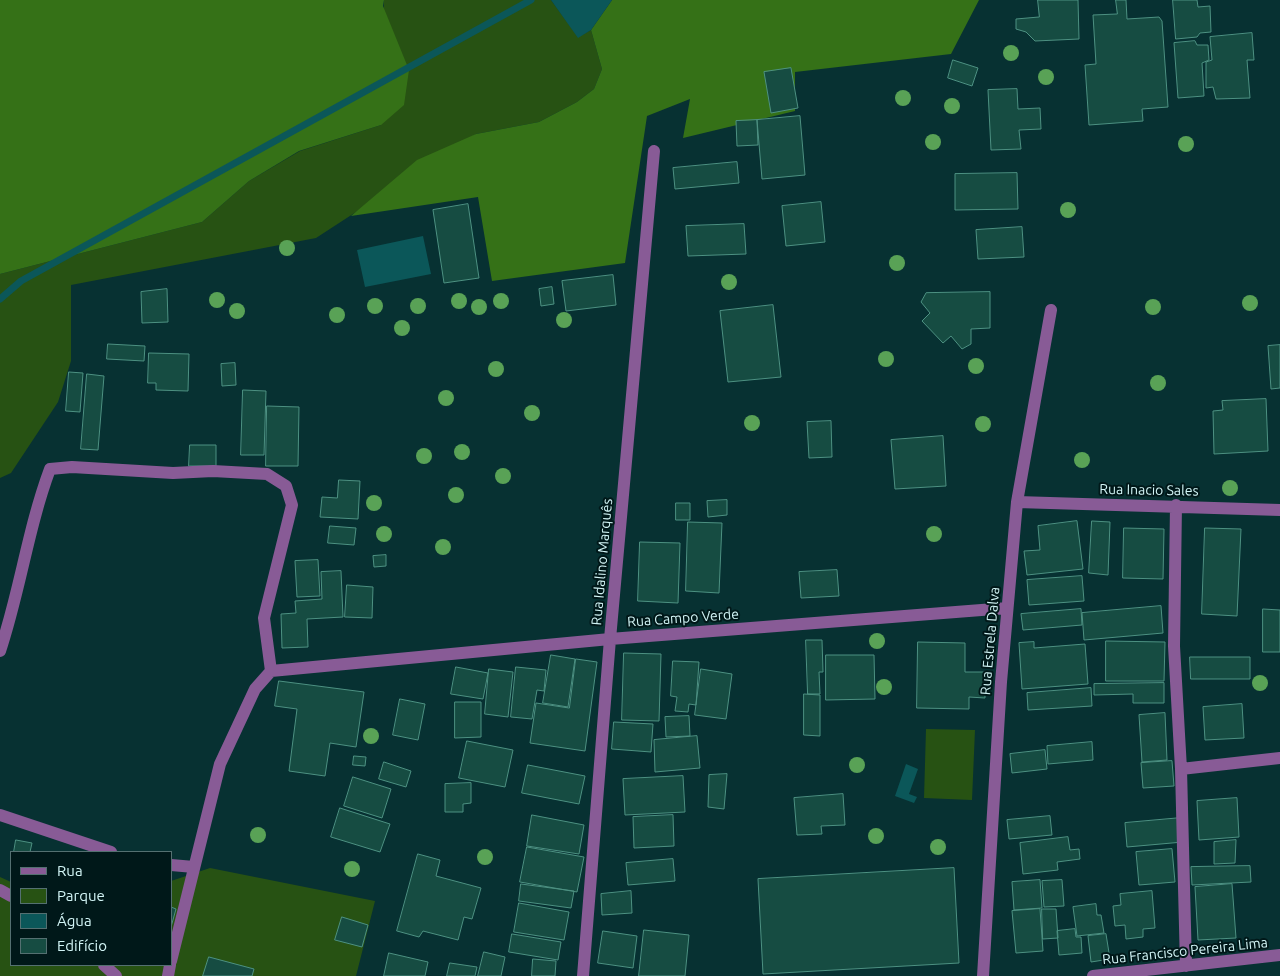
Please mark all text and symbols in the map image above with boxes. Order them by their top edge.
street label: Rua Inacio Sales [1099,481,1199,499]
street label: Rua Idalino Marquês [588,498,616,626]
street label: Rua Estrela Dalva [977,586,1003,696]
street label: Rua Campo Verde [627,606,739,630]
legend [10,851,172,966]
text: Rua [57,862,83,879]
text: Parque [57,887,105,904]
text: Água [57,912,92,929]
street label: Rua Francisco Pereira Lima [1101,934,1269,968]
text: Edifício [57,937,107,954]

